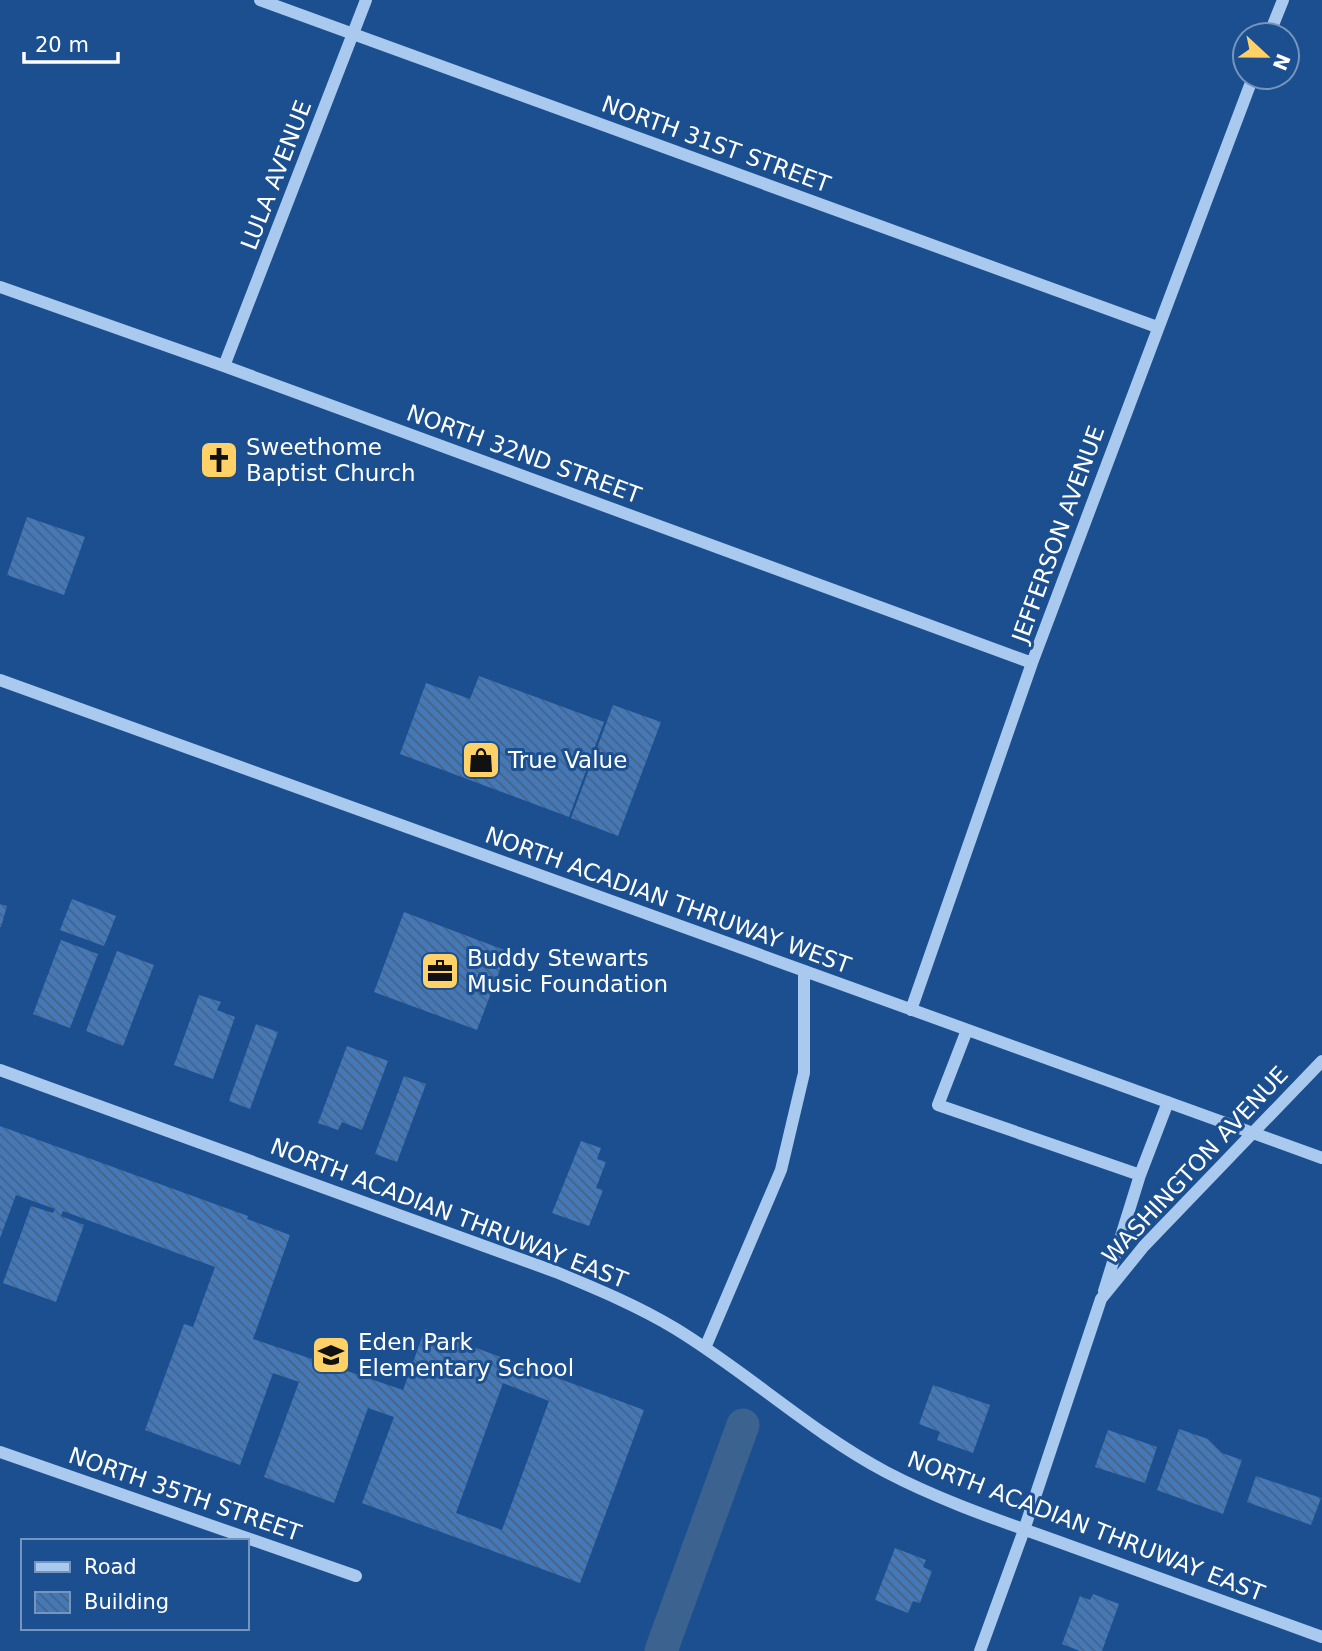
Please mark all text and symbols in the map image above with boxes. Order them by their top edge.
scale bar [24,21,119,65]
north arrow [1231,21,1301,91]
text: 20 m [35,33,89,57]
text: N [1269,51,1295,74]
street label: NORTH 31ST STREET [598,91,835,198]
street label: LULA AVENUE [236,97,316,253]
street label: NORTH 32ND STREET [403,399,646,509]
street label: JEFFERSON AVENUE [1006,422,1109,648]
place label: Sweethome Baptist Church [246,434,416,486]
church icon: Sweethome Baptist Church [198,439,240,481]
shop icon: True Value [460,739,502,781]
place label: True Value [507,747,627,773]
street label: NORTH ACADIAN THRUWAY WEST [482,822,855,979]
place label: Buddy Stewarts Music Foundation [467,945,668,997]
office icon: Buddy Stewarts Music Foundation [419,950,461,992]
street label: WASHINGTON AVENUE [1097,1061,1293,1269]
street label: NORTH ACADIAN THRUWAY EAST [267,1133,632,1294]
place label: Eden Park Elementary School [358,1329,574,1381]
school or university icon: Eden Park Elementary School [310,1334,352,1376]
street label: NORTH 35TH STREET [65,1442,305,1546]
street label: NORTH ACADIAN THRUWAY EAST [904,1446,1269,1607]
legend [21,1539,248,1630]
text: Road [84,1555,137,1579]
text: Building [84,1590,169,1614]

